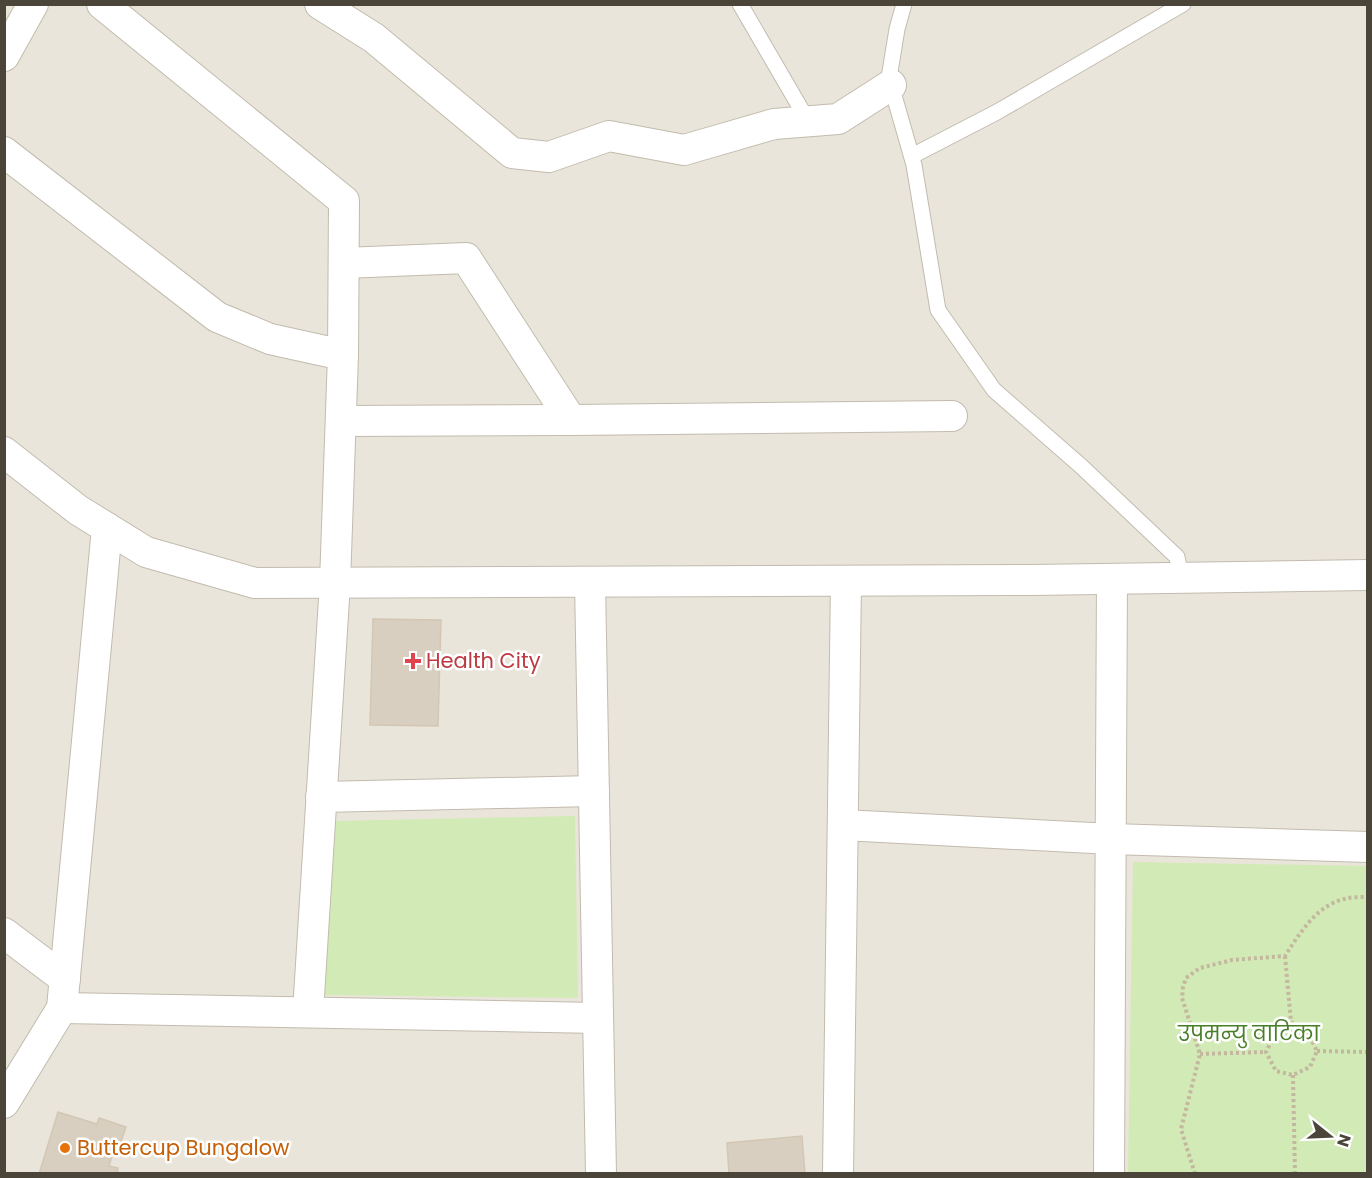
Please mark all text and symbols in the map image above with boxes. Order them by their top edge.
place label: Health City [426,646,541,675]
marker: Health City [404,652,422,670]
park label: उपमन्यु वाटिका [1177,1019,1321,1049]
north arrow [1300,1106,1360,1166]
text: N [1331,1131,1357,1150]
place label: Buttercup Bungalow [77,1133,289,1162]
marker: Buttercup Bungalow [58,1141,72,1155]

